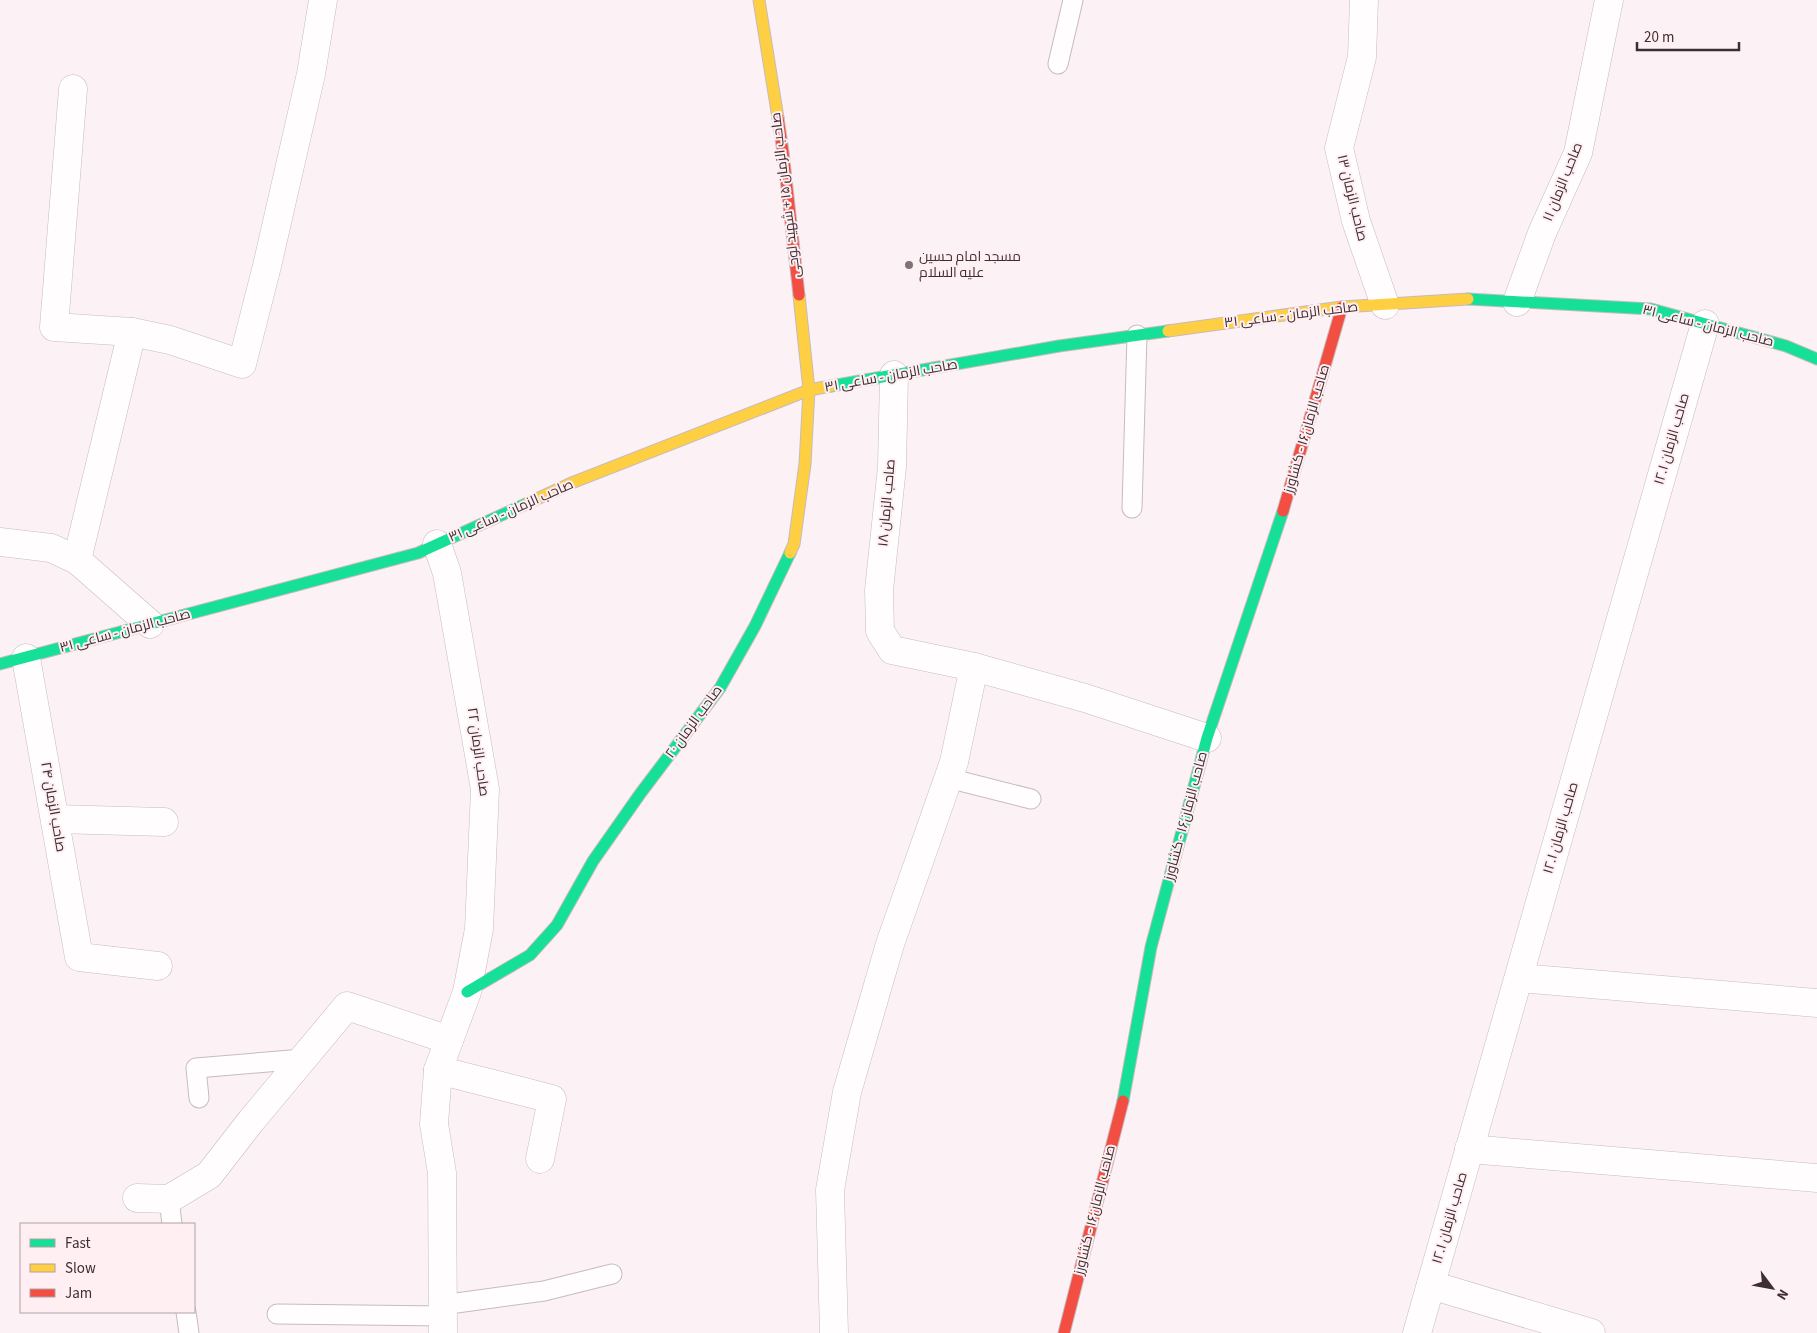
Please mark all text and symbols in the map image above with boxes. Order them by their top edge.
scale bar [1637,20,1740,52]
text: 20 m [1644,27,1674,48]
street label: صاحب الزمان ۱۵ + شهید لوحی [766,111,806,279]
street label: صاحب الزمان ۱۱ [1538,140,1588,224]
street label: صاحب الزمان ۱۳ [1332,153,1372,243]
place label: مسجد امام حسین علیه السلام [919,247,1021,283]
marker: مسجد امام حسین علیه السلام [903,259,915,271]
street label: صاحب الزمان - ساعی ۳۱ [1223,297,1359,333]
street label: صاحب الزمان - ساعی ۳۱ [1640,300,1776,352]
street label: صاحب الزمان - ساعی ۳۱ [823,354,959,398]
street label: صاحب الزمان۱۶ - کشاورز [1279,362,1335,497]
street label: صاحب الزمان ۱۲.۱ [1649,391,1695,487]
street label: صاحب الزمان ۱۸ [873,458,901,548]
street label: صاحب الزمان - ساعی ۳۱ [445,474,577,548]
street label: صاحب الزمان - ساعی ۳۱ [57,604,193,658]
street label: صاحب الزمان ۲۰ [661,682,727,762]
street label: صاحب الزمان ۲۲ [462,706,494,798]
street label: صاحب الزمان۱۶ - کشاورز [1159,749,1213,884]
street label: صاحب الزمان ۲۴ [35,760,71,854]
street label: صاحب الزمان ۱۲.۱ [1538,780,1584,876]
street label: صاحب الزمان۱۶ - کشاورز [1069,1143,1121,1278]
street label: صاحب الزمان ۱۲.۱ [1427,1170,1473,1266]
legend [20,1223,195,1313]
text: Fast [65,1233,91,1254]
text: Slow [65,1258,96,1279]
north arrow [1747,1263,1797,1313]
text: Jam [65,1283,92,1304]
text: N [1771,1285,1793,1304]

